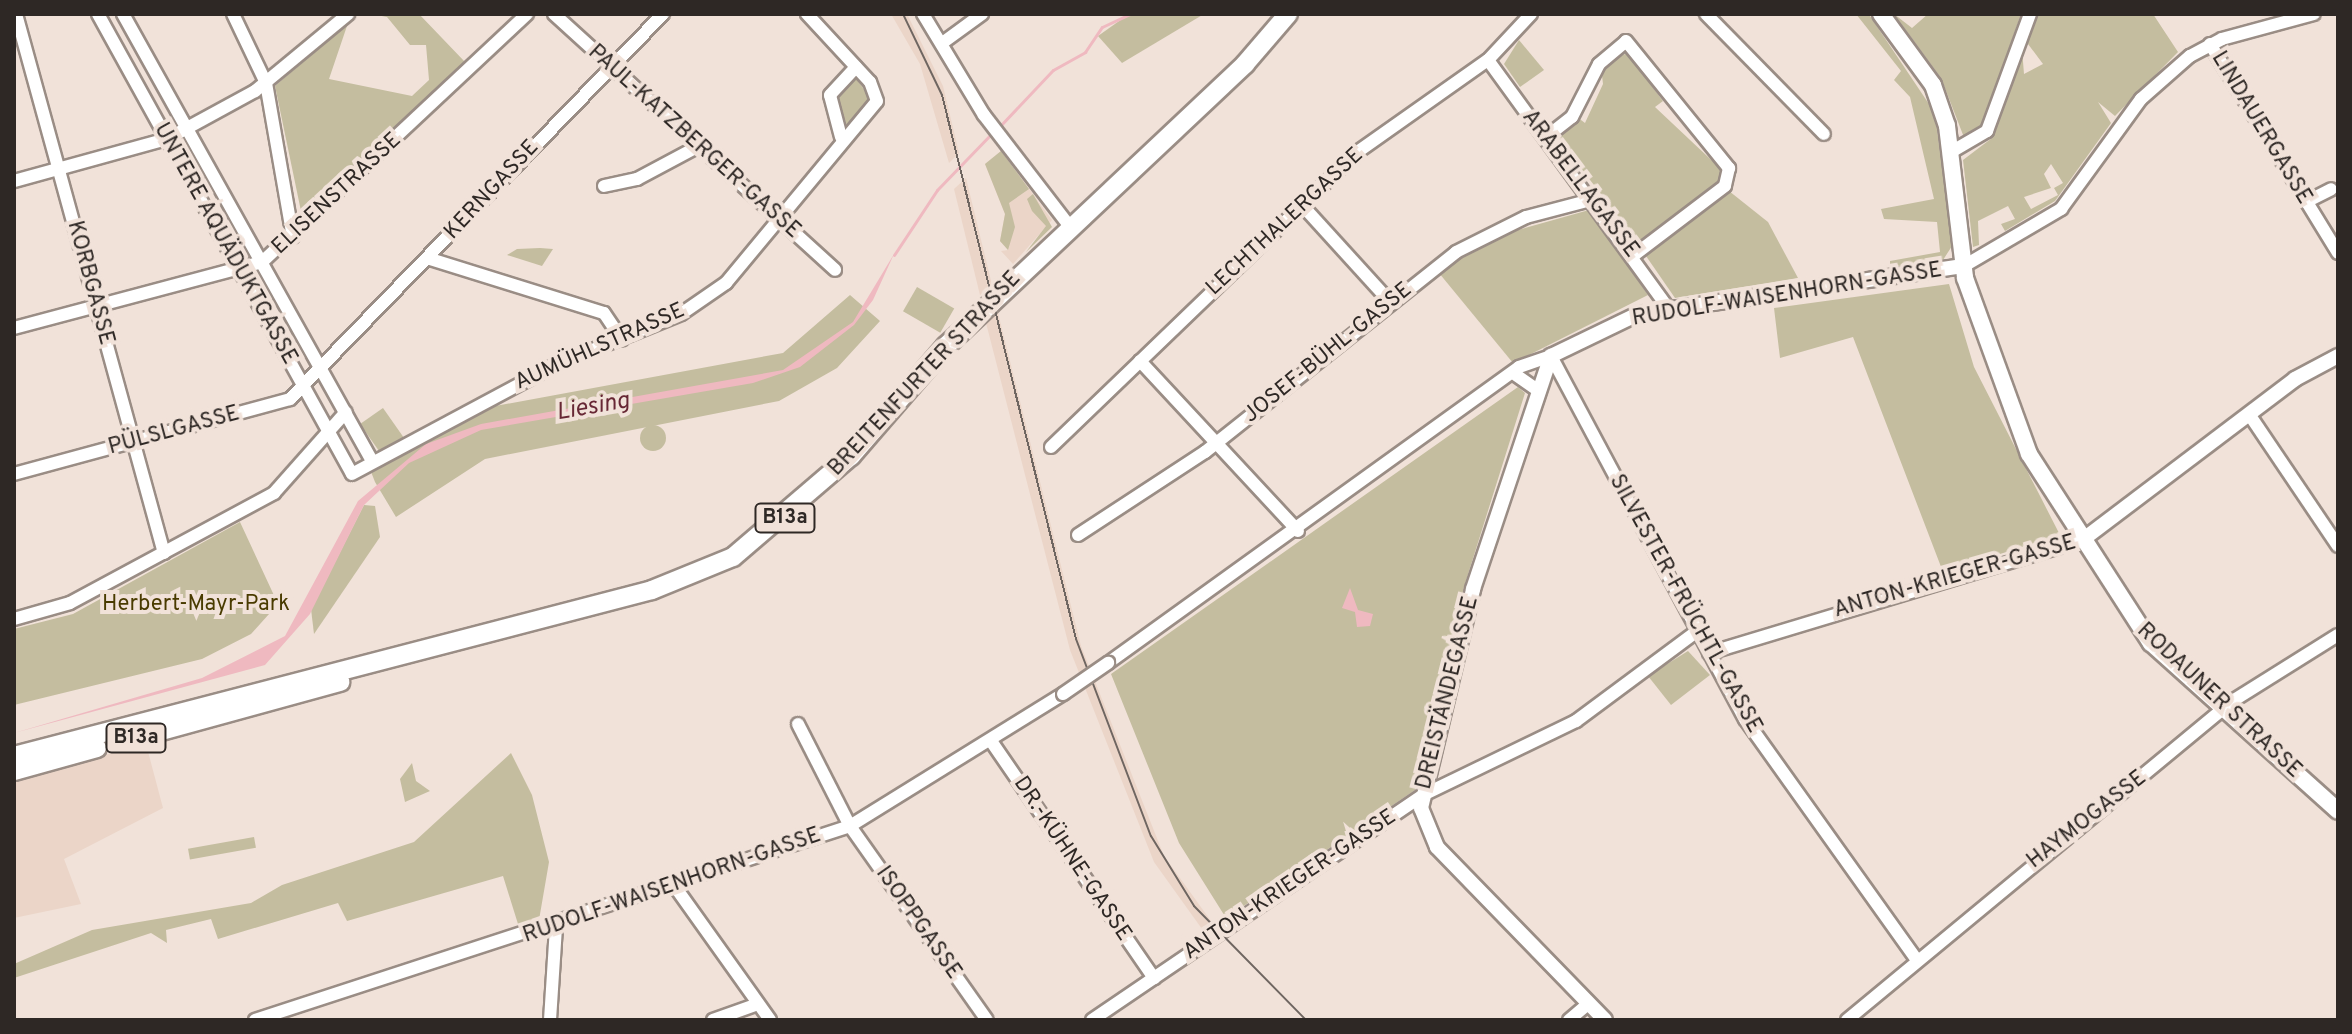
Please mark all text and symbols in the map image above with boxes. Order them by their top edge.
street label: PAUL-KATZBERGER-GASSE [582,40,806,244]
street label: LINDAUERGASSE [2205,47,2317,209]
street label: ARABELLAGASSE [1516,105,1644,263]
street label: UNTERE AQUÄDUKTGASSE [147,118,303,370]
street label: ELISENSTRASSE [267,127,407,261]
street label: KERNGASSE [439,135,545,245]
street label: LECHTHALERGASSE [1201,142,1369,302]
street label: KORBGASSE [61,218,119,348]
street label: RUDOLF-WAISENHORN-GASSE [1630,257,1944,333]
street label: BREITENFURTER STRASSE [823,266,1027,482]
street label: JOSEF-BÜHL-GASSE [1239,277,1417,429]
street label: AUMÜHLSTRASSE [511,298,689,396]
water label: Liesing [554,387,632,429]
street label: PÜLSLGASSE [105,401,243,461]
street label: SILVESTER-FRÜCHTL-GASSE [1603,470,1767,738]
road number: B13a [753,502,817,534]
street label: ANTON-KRIEGER-GASSE [1831,530,2079,624]
park label: Herbert-Mayr-Park [102,592,290,618]
street label: DREISTÄNDEGASSE [1411,594,1485,792]
street label: RODAUNER STRASSE [2131,618,2307,784]
road number: B13a [104,722,168,754]
street label: HAYMOGASSE [2022,765,2152,875]
street label: DR.-KÜHNE-GASSE [1007,772,1137,946]
street label: ANTON-KRIEGER-GASSE [1179,804,1401,966]
street label: RUDOLF-WAISENHORN-GASSE [520,823,824,949]
street label: ISOPPGASSE [869,862,967,984]

